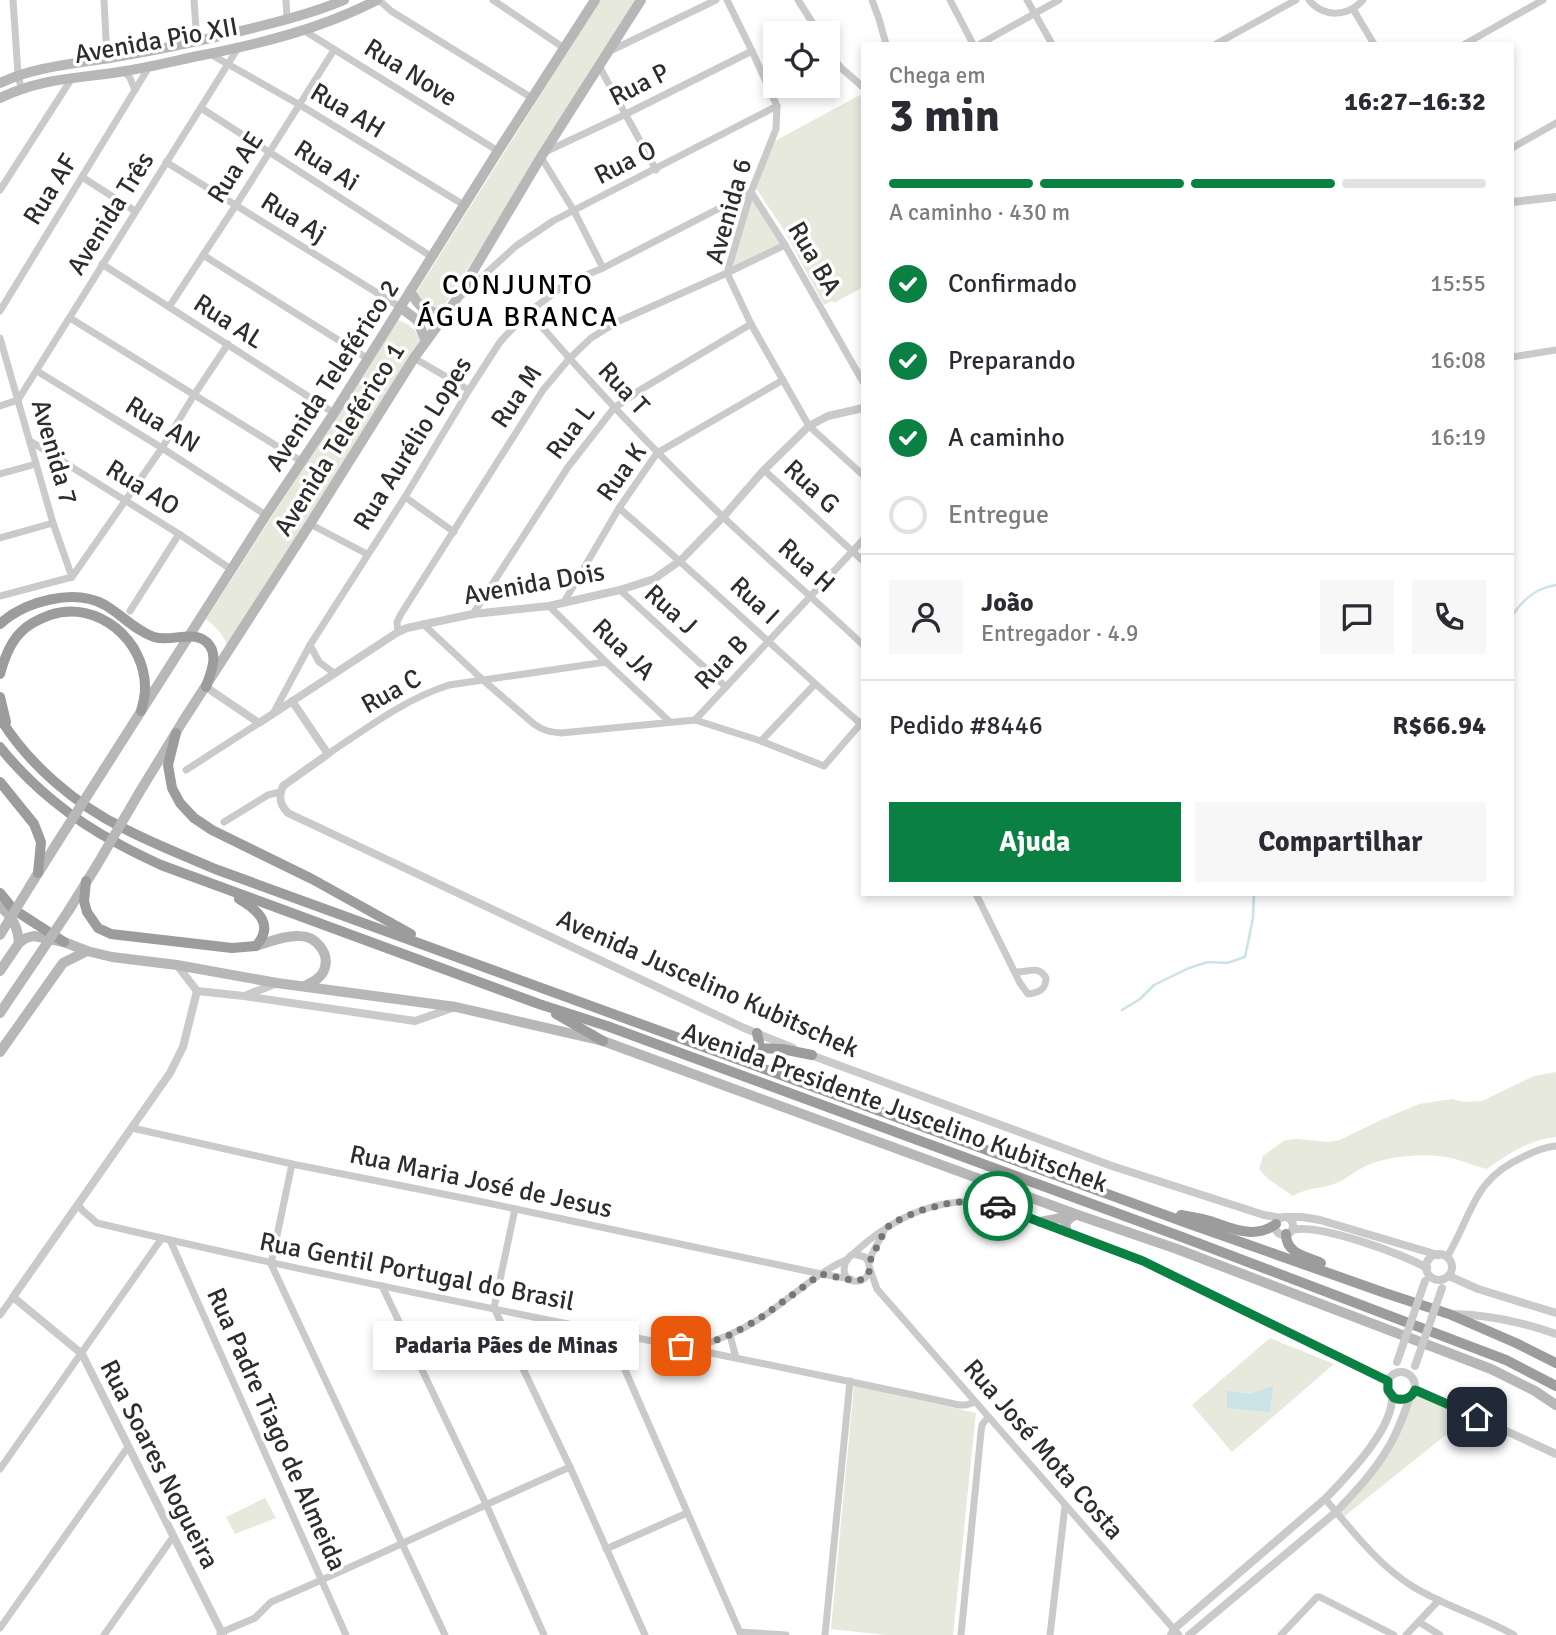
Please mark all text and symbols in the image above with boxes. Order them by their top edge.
street label: Avenida Pio XII [72,11,240,71]
map controls [763,21,840,98]
button: locate [763,21,840,98]
street label: Rua Nove [358,32,463,114]
street label: Rua P [604,56,675,113]
text: Chega em [889,61,986,90]
street label: Rua AH [304,76,391,146]
text: 16:27–16:32 [1344,86,1486,118]
text: 3 min [889,88,1000,144]
street label: Rua AE [201,126,271,209]
street label: Rua Ai [288,133,365,199]
street label: Rua O [589,134,662,192]
street label: Avenida Três [60,146,161,281]
street label: Rua AF [17,148,85,231]
street label: Avenida 6 [699,155,759,268]
street label: Rua Aj [255,185,332,250]
text: A caminho · 430 m [889,198,1070,227]
street label: Rua BA [780,216,848,301]
icon: check [889,265,927,303]
district label: CONJUNTO ÁGUA BRANCA [417,268,619,334]
text: Confirmado [948,268,1077,300]
text: 15:55 [1430,269,1486,298]
street label: Avenida Teleférico 2 [259,274,407,477]
street label: Rua AL [187,287,270,356]
street label: Avenida Teleférico 1 [267,337,412,542]
icon: check [889,342,927,380]
text: Preparando [948,345,1075,377]
text: 16:08 [1430,346,1486,375]
street label: Rua Aurélio Lopes [347,351,479,536]
street label: Rua T [591,355,656,422]
street label: Rua M [484,359,549,434]
street label: Rua AN [119,390,206,460]
street label: Avenida 7 [24,396,84,509]
street label: Rua L [540,397,602,466]
icon: check [889,419,927,457]
text: A caminho [948,422,1065,454]
text: 16:19 [1430,423,1486,452]
street label: Rua K [590,437,654,508]
street label: Rua AO [100,453,185,523]
street label: Rua G [777,453,846,521]
text: Entregue [948,499,1049,531]
street label: Rua H [771,532,841,600]
street label: Avenida Dois [461,556,607,612]
street label: Rua I [723,570,786,631]
street label: Rua J [637,578,703,642]
button: person [889,580,963,654]
button: chat [1320,580,1394,654]
button: phone [1412,580,1486,654]
text: João [981,587,1034,619]
street label: Rua JA [585,612,662,687]
text: Entregador · 4.9 [981,619,1139,648]
street label: Rua B [688,629,755,697]
street label: Rua C [356,662,427,721]
text: Pedido #8446 [889,710,1043,742]
text: R$66.94 [1392,710,1486,742]
button: Ajuda [889,802,1181,882]
button: Compartilhar [1195,802,1486,882]
street label: Avenida Juscelino Kubitschek [552,903,863,1065]
street label: Avenida Presidente Juscelino Kubitschek [678,1016,1112,1200]
street label: Rua Maria José de Jesus [347,1138,615,1225]
courier [963,1171,1033,1241]
icon: car [979,1187,1017,1225]
street label: Rua Gentil Portugal do Brasil [257,1226,577,1318]
street label: Rua Padre Tiago de Almeida [199,1283,353,1576]
pin [651,1316,711,1376]
callout: Padaria Pães de Minas [373,1322,639,1370]
icon: bag [662,1327,700,1365]
text: Padaria Pães de Minas [394,1331,618,1360]
street label: Rua José Mota Costa [956,1353,1130,1546]
street label: Rua Soares Nogueira [93,1355,226,1574]
pin [1447,1387,1507,1447]
icon: home [1458,1398,1496,1436]

